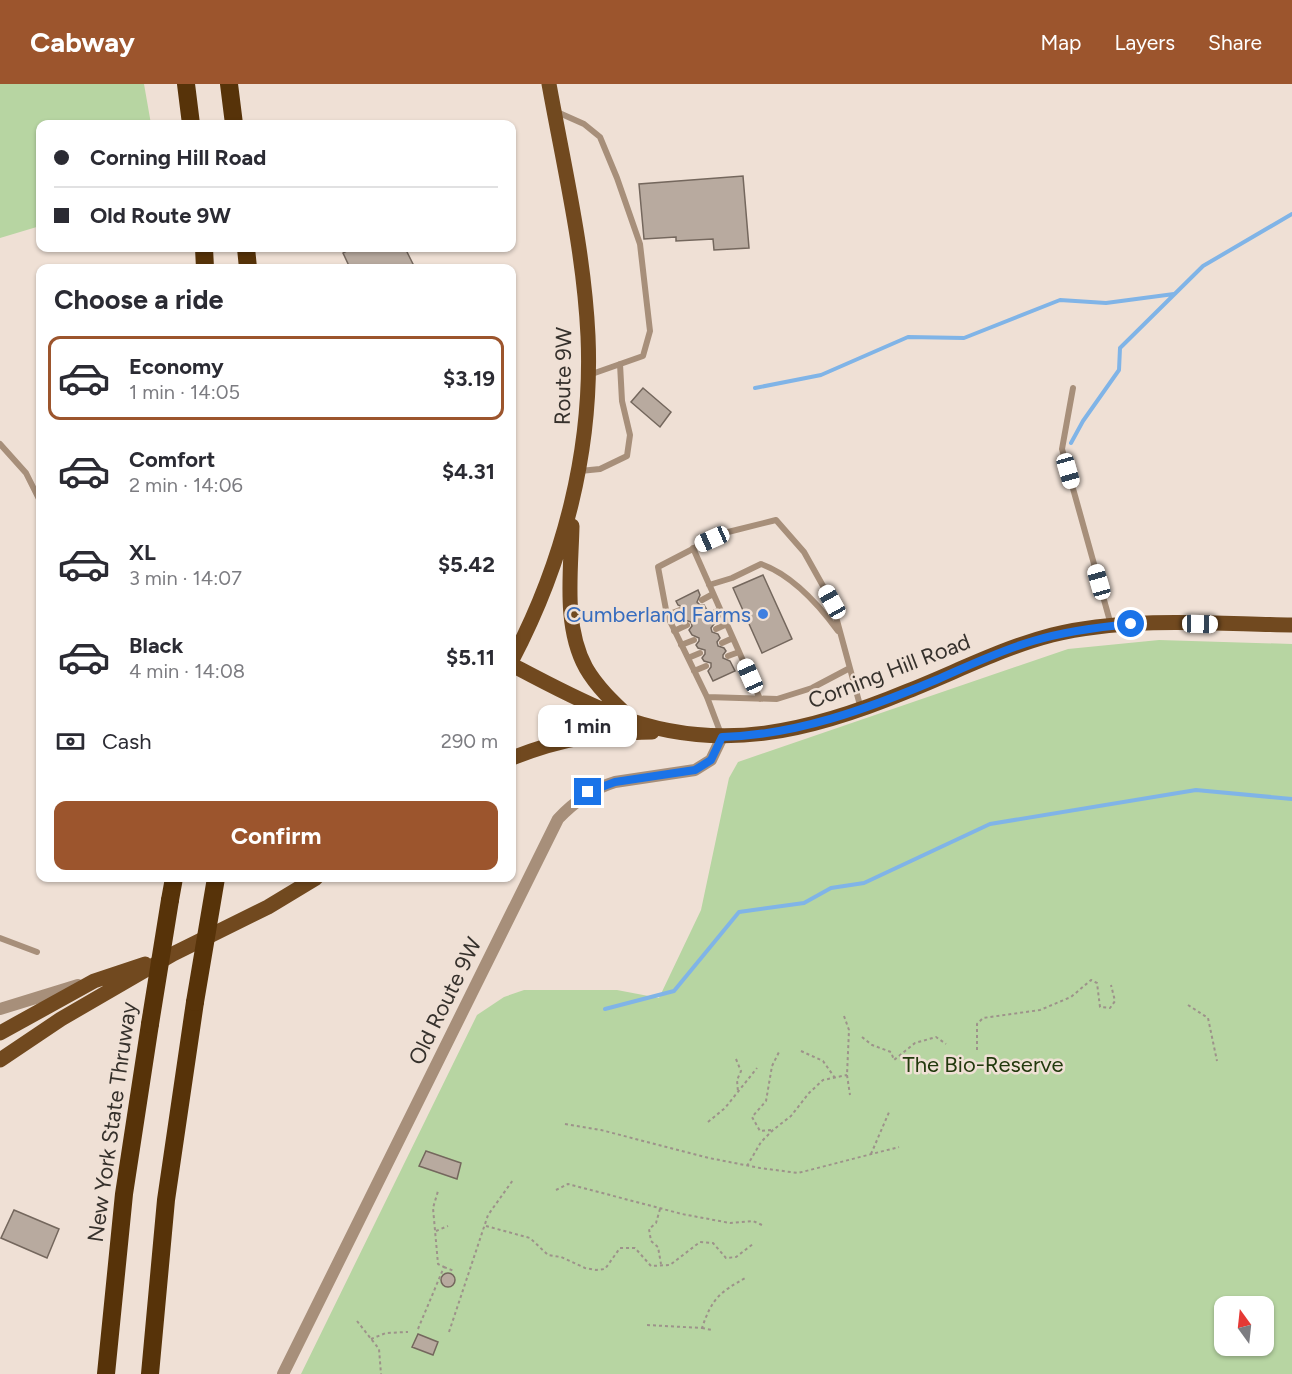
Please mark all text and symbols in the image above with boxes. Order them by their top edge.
text: Cabway [30,25,135,59]
text: Map [1041,30,1081,55]
text: Layers [1114,30,1175,55]
text: Share [1208,30,1262,55]
text: Corning Hill Road [90,144,266,171]
text: Old Route 9W [90,202,231,229]
text: Choose a ride [54,283,223,316]
street label: Route 9W [549,327,577,425]
icon: car [57,351,111,405]
text: Economy [129,353,224,380]
text: $3.19 [443,365,495,392]
text: 1 min · 14:05 [129,380,240,404]
icon: car [57,444,111,498]
text: Comfort [129,446,215,473]
car [1054,451,1082,491]
text: $4.31 [442,458,495,485]
text: 2 min · 14:06 [129,473,243,497]
car [692,523,732,555]
icon: car [57,537,111,591]
text: XL [129,539,156,566]
text: $5.42 [438,551,495,578]
car [1085,562,1113,602]
text: 3 min · 14:07 [129,566,242,590]
car [815,582,849,622]
place label: Cumberland Farms [566,601,751,628]
marker: Cumberland Farms [756,607,770,621]
route start [1117,610,1144,637]
car [1182,615,1218,633]
street label: Corning Hill Road [804,628,974,714]
icon: car [57,630,111,684]
text: Black [129,632,183,659]
text: $5.11 [446,644,495,671]
car [734,656,766,696]
text: 4 min · 14:08 [129,659,245,683]
callout: 1 min [538,705,638,747]
text: 1 min [564,714,611,738]
icon: cash [54,725,87,758]
text: Cash [102,728,152,755]
text: 290 m [441,729,498,753]
route end [574,778,601,805]
button: Confirm [54,801,498,870]
street label: Old Route 9W [403,933,487,1069]
street label: New York State Thruway [82,1000,142,1244]
park label: The Bio-Reserve [902,1051,1064,1078]
north arrow [1214,1296,1274,1356]
map controls [1214,1296,1274,1356]

